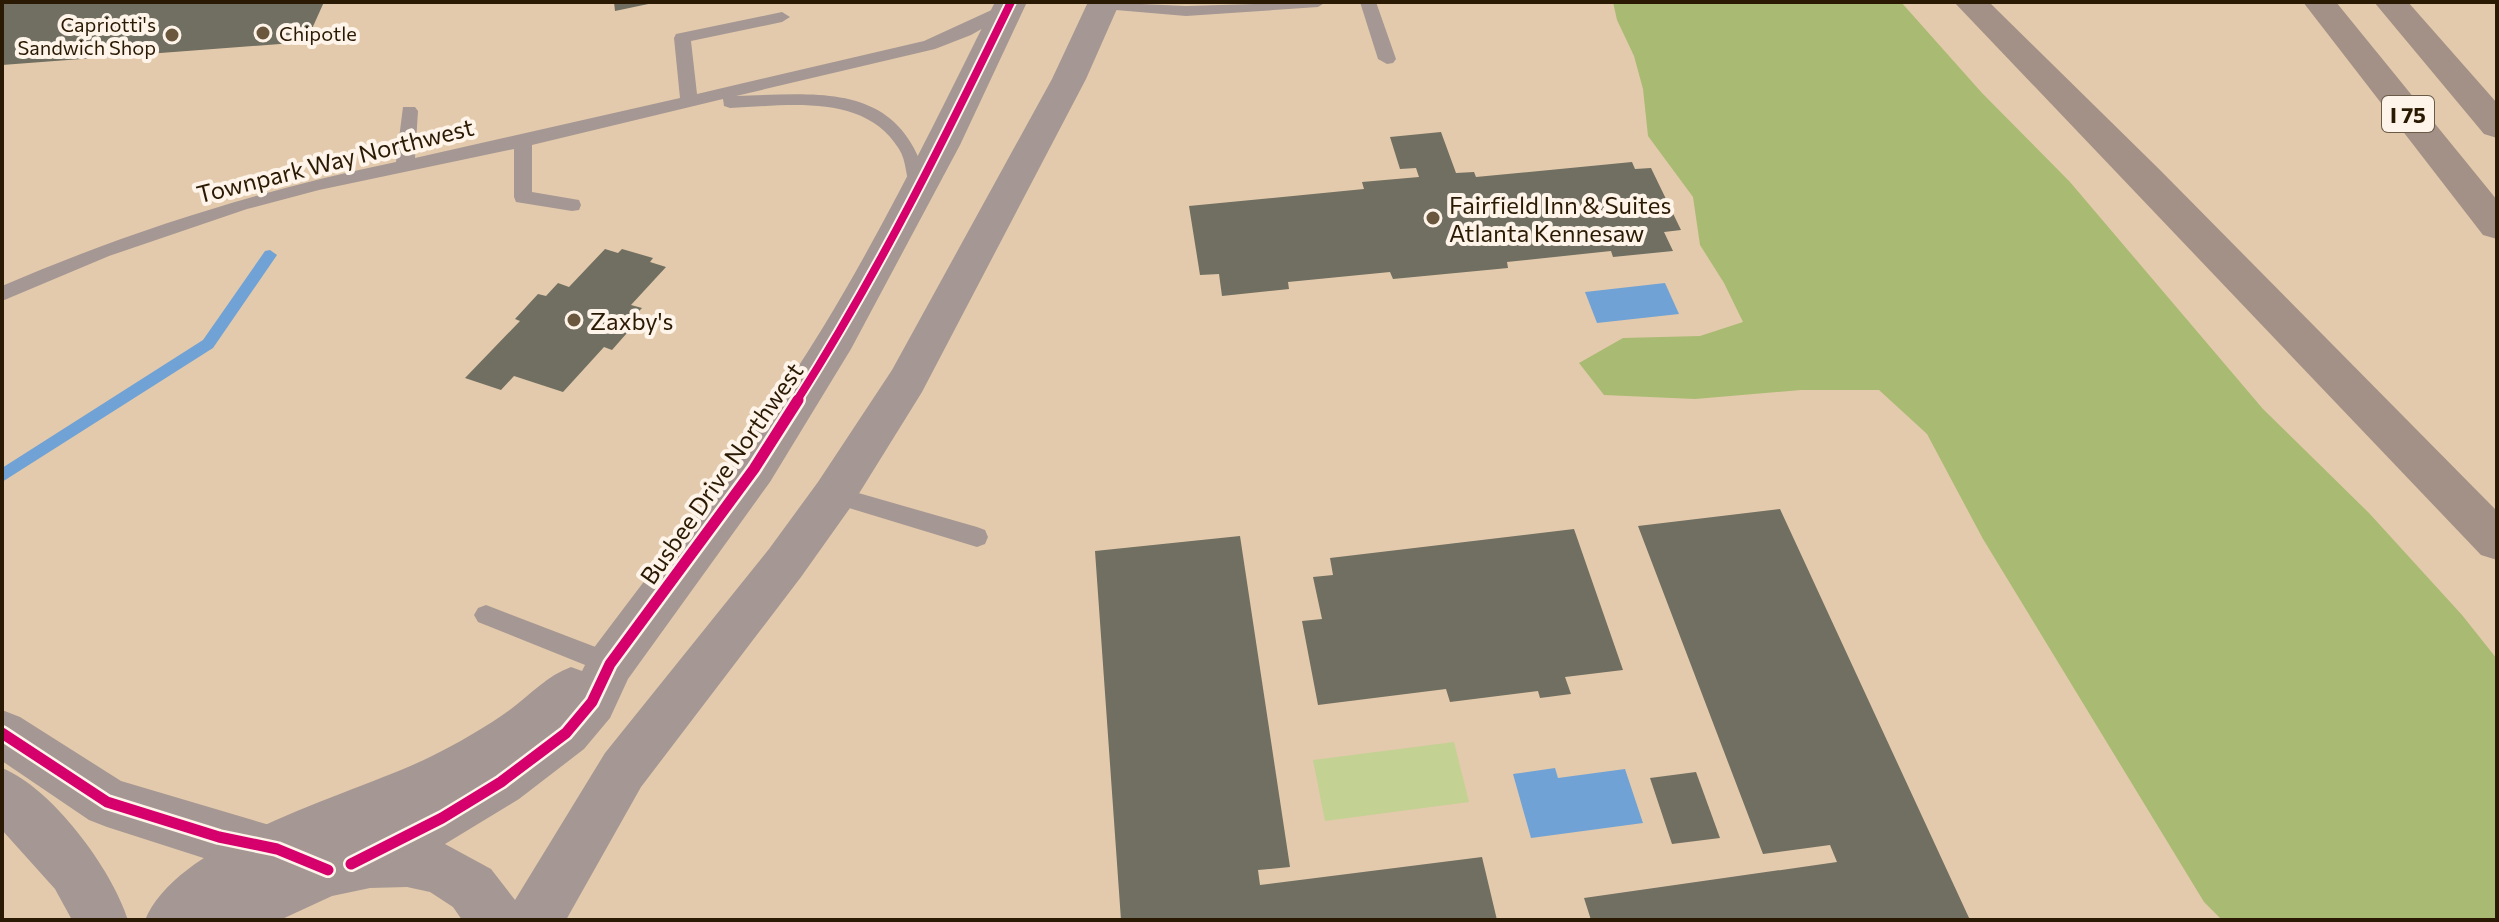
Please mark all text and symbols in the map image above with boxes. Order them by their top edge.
place label: Capriotti's Sandwich Shop [18,12,156,59]
place label: Chipotle [279,21,357,45]
marker: Chipotle [254,24,272,42]
marker: Capriotti's Sandwich Shop [163,26,181,44]
road number: I 75 [2382,96,2434,132]
street label: Townpark Way Northwest [194,111,477,208]
place label: Fairfield Inn & Suites Atlanta Kennesaw [1449,190,1671,247]
marker: Fairfield Inn & Suites Atlanta Kennesaw [1424,209,1442,227]
place label: Zaxby's [590,306,674,335]
marker: Zaxby's [565,311,583,329]
street label: Busbee Drive Northwest [633,356,809,589]

